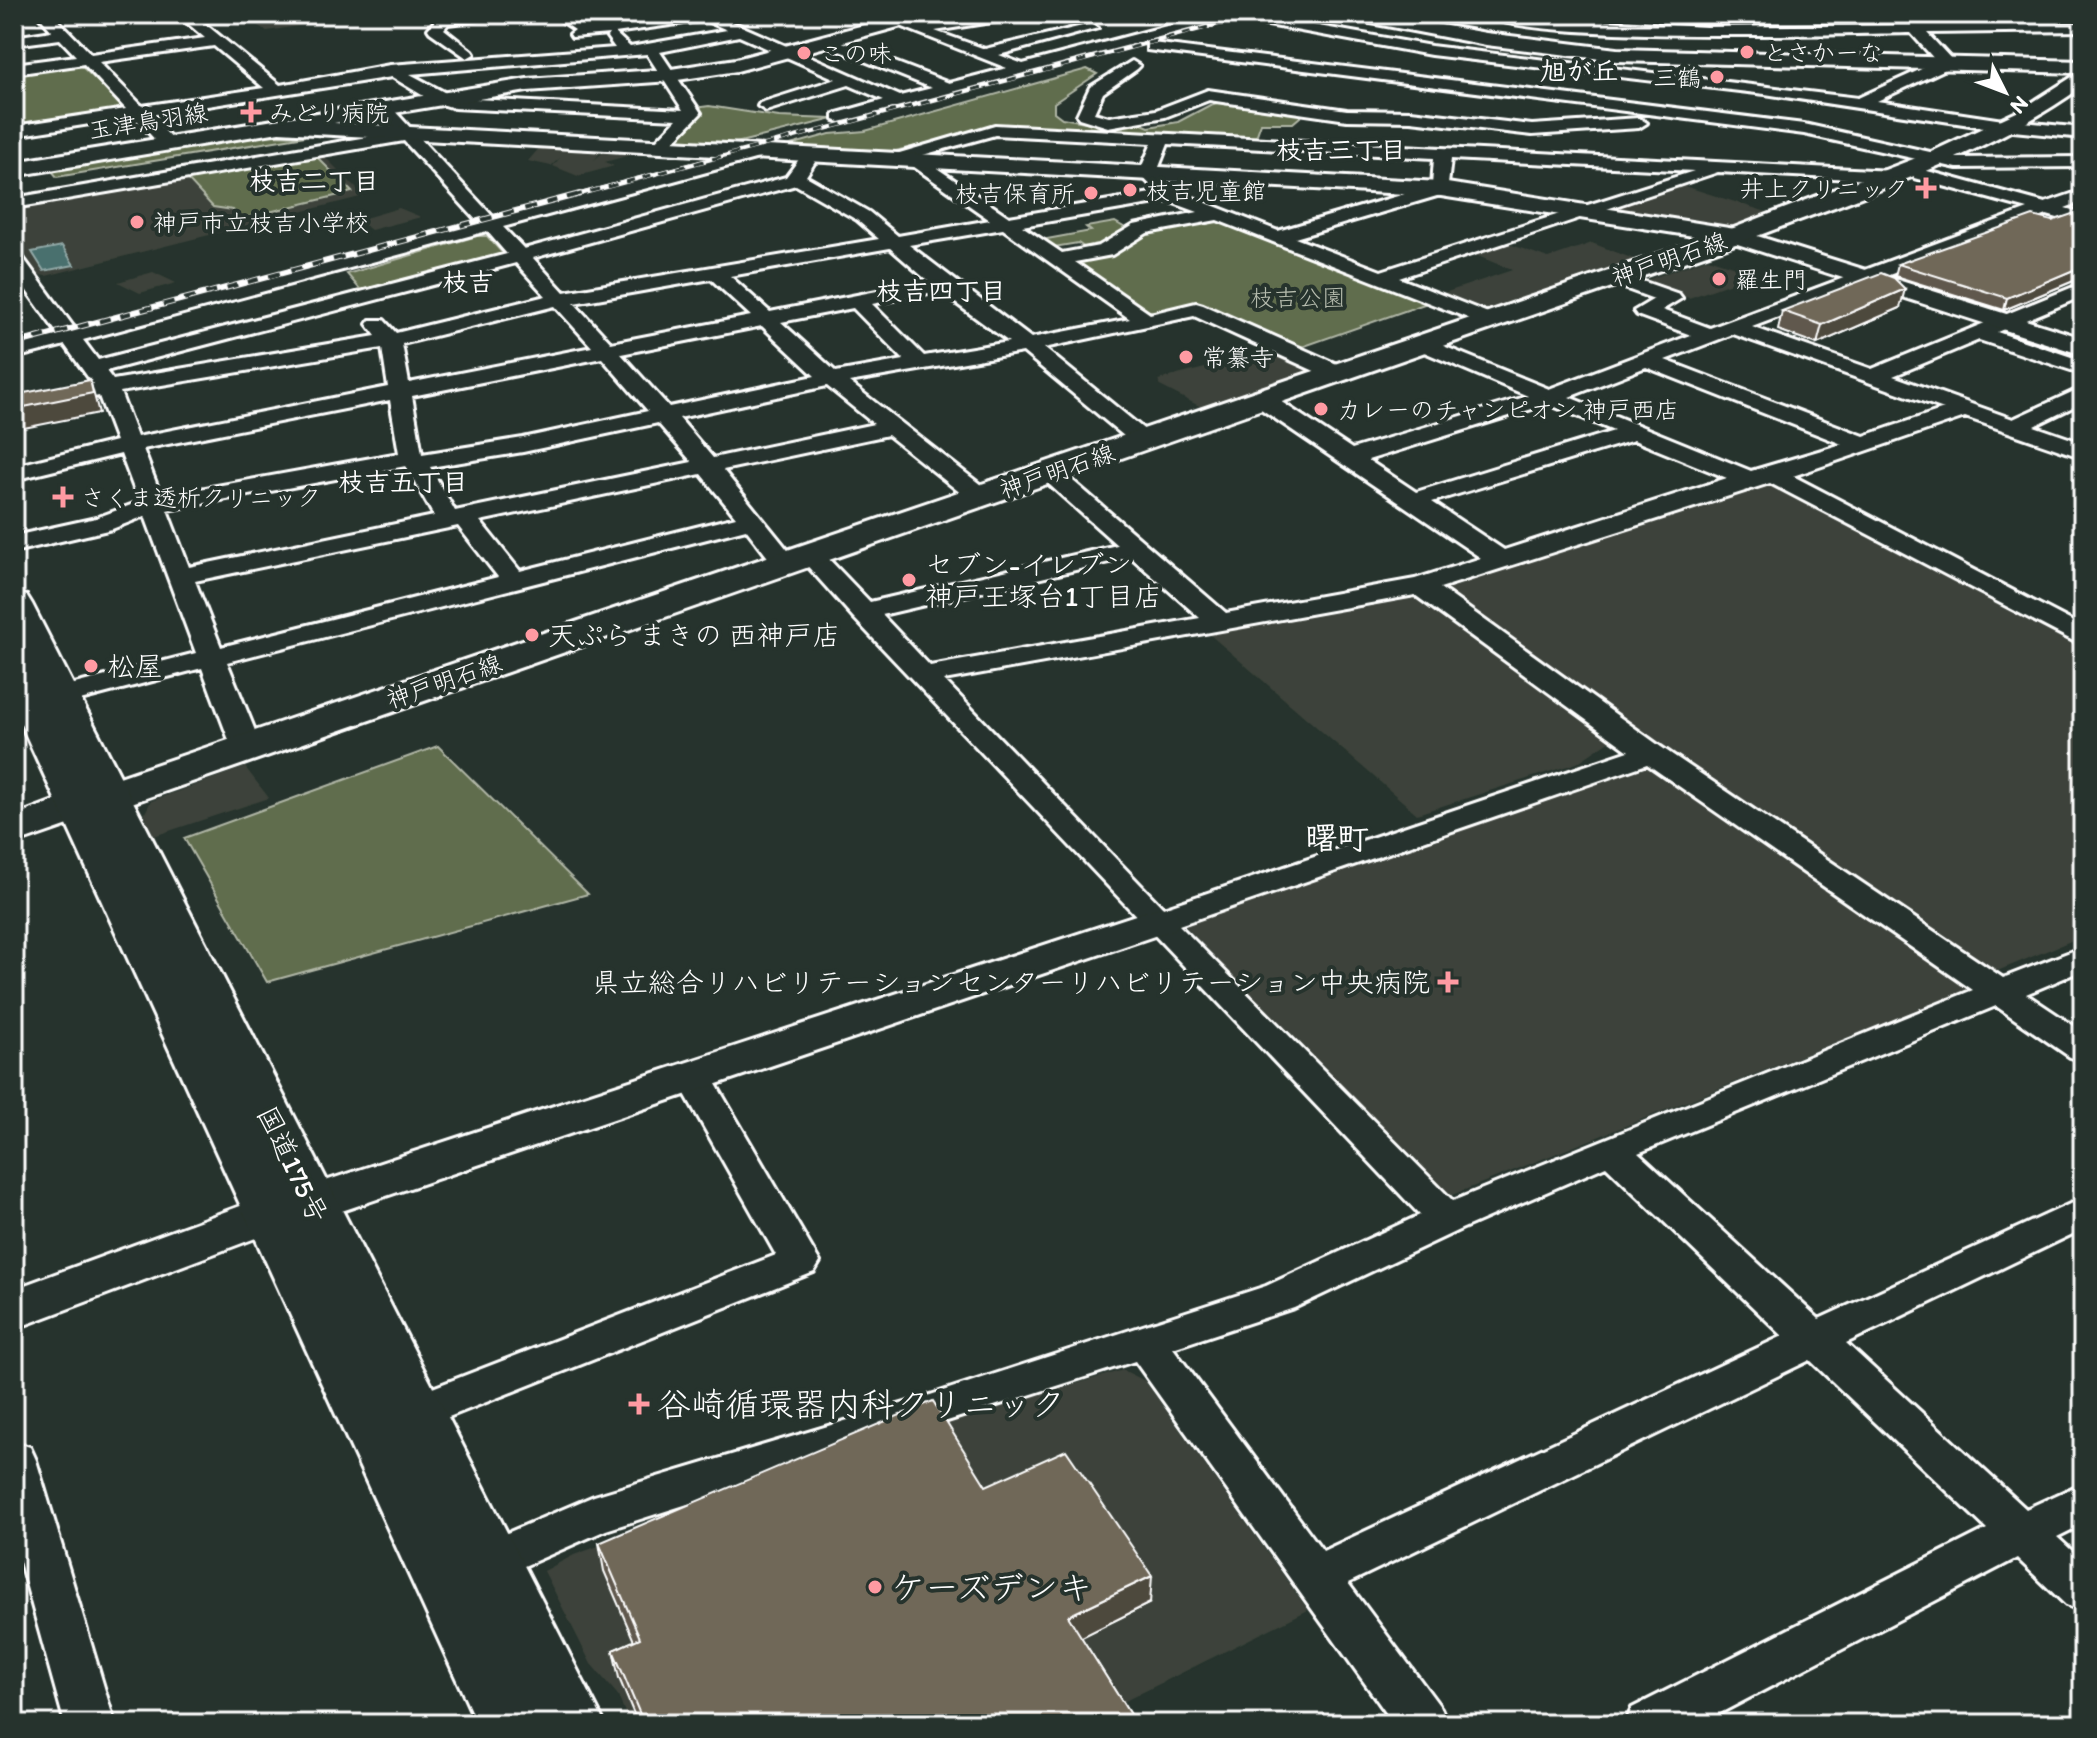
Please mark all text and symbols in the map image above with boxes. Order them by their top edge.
place label: とさかーな [1763,38,1883,67]
place label: この味 [820,39,892,68]
marker: とさかーな [1738,43,1756,61]
marker: この味 [795,44,813,62]
north arrow [1965,52,2045,132]
district label: 旭が丘 [1540,55,1618,87]
place label: 三鶴 [1653,63,1701,92]
marker: 三鶴 [1708,68,1726,86]
text: N [2004,90,2034,120]
street label: 玉津鳥羽線 [86,97,210,145]
place label: みどり病院 [269,98,389,127]
marker: みどり病院 [240,101,262,123]
district label: 枝吉三丁目 [1276,134,1406,166]
district label: 枝吉二丁目 [249,165,379,197]
place label: 井上クリニック [1740,174,1908,203]
place label: 枝吉児童館 [1146,176,1266,205]
marker: 井上クリニック [1915,177,1937,199]
place label: 枝吉保育所 [955,179,1075,208]
marker: 枝吉児童館 [1121,181,1139,199]
marker: 枝吉保育所 [1082,184,1100,202]
place label: 神戸市立枝吉小学校 [153,208,369,237]
marker: 神戸市立枝吉小学校 [128,213,146,231]
street label: 神戸明石線 [1608,226,1730,292]
place label: 羅生門 [1735,265,1807,294]
district label: 枝吉 [442,266,494,298]
marker: 羅生門 [1710,270,1728,288]
district label: 枝吉四丁目 [876,275,1006,307]
park label: 枝吉公園 [1250,283,1346,312]
place label: 常纂寺 [1202,343,1274,372]
marker: 常纂寺 [1177,348,1195,366]
place label: カレーのチャンピオン 神戸西店 [1337,395,1679,424]
marker: カレーのチャンピオン 神戸西店 [1312,400,1330,418]
street label: 神戸明石線 [996,438,1118,504]
district label: 枝吉五丁目 [338,466,468,498]
place label: さくま透析クリニック [81,483,321,512]
marker: さくま透析クリニック [52,486,74,508]
place label: セブン-イレブン 神戸王塚台1丁目店 [925,547,1162,613]
marker: セブン-イレブン 神戸王塚台1丁目店 [900,571,918,589]
place label: 天ぷら まきの 西神戸店 [548,618,841,652]
marker: 天ぷら まきの 西神戸店 [523,626,541,644]
street label: 神戸明石線 [383,648,505,714]
place label: 松屋 [107,649,163,683]
marker: 松屋 [82,657,100,675]
district label: 曙町 [1305,819,1369,857]
place label: 県立総合リハビリテーションセンターリハビリテーション中央病院 [592,965,1430,999]
marker: 県立総合リハビリテーションセンターリハビリテーション中央病院 [1437,971,1459,993]
street label: 国道175号 [250,1100,336,1228]
place label: 谷崎循環器内科クリニック [657,1384,1065,1425]
marker: 谷崎循環器内科クリニック [628,1393,650,1415]
place label: ケーズデンキ [891,1567,1092,1608]
marker: ケーズデンキ [866,1578,884,1596]

